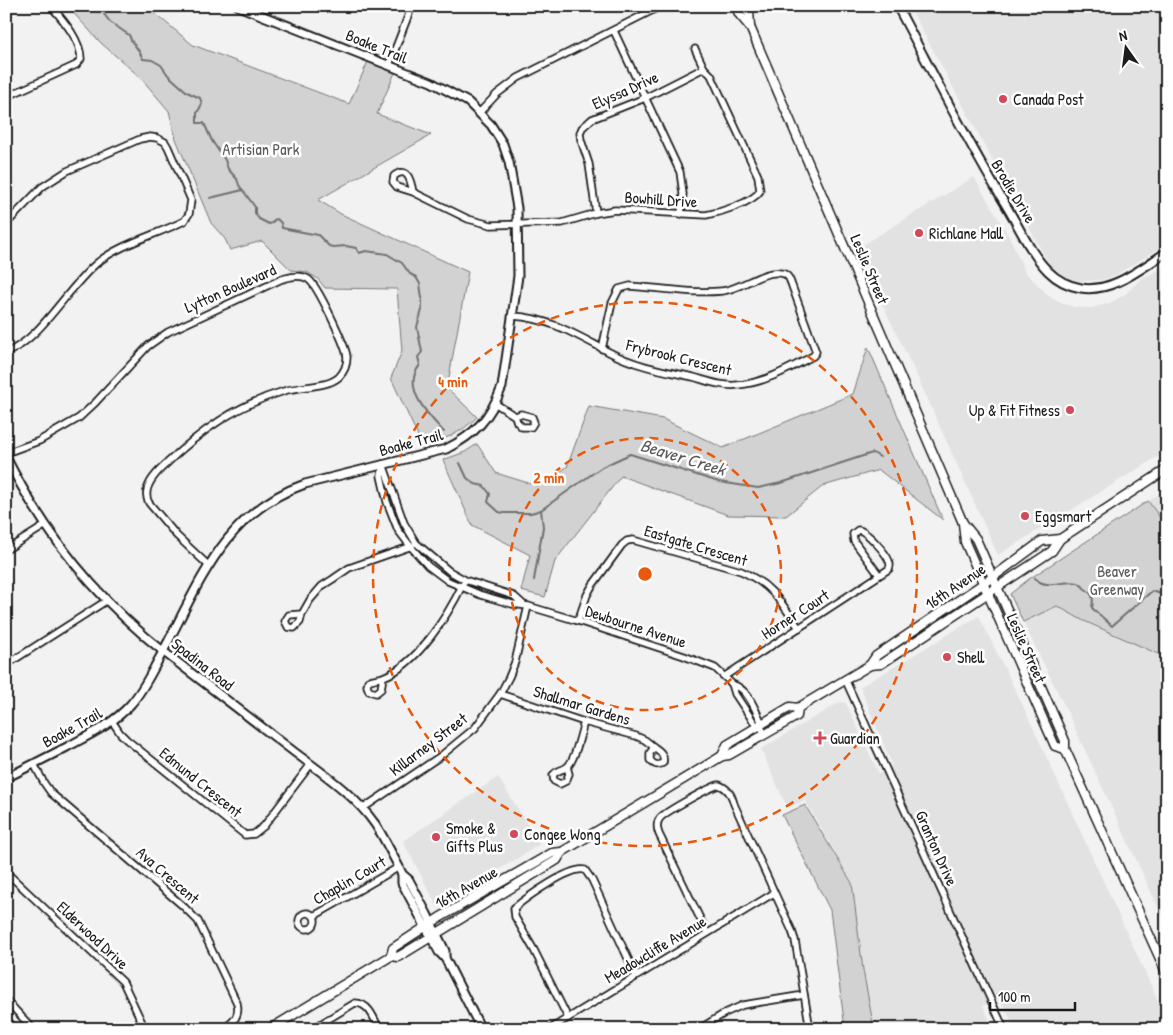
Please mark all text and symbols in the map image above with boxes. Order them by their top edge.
north arrow [1100,22,1150,72]
street label: Boake Trail [343,24,412,69]
text: N [1117,25,1129,45]
street label: Elyssa Drive [588,65,662,114]
place label: Canada Post [1013,88,1084,110]
marker: Canada Post [997,93,1009,105]
park label: Artisian Park [223,138,300,160]
street label: Brodie Drive [986,155,1042,228]
street label: Bowhill Drive [624,185,699,213]
place label: Richlane Mall [929,222,1003,244]
marker: Richlane Mall [913,227,925,239]
street label: Leslie Street [845,231,895,308]
street label: Lytton Boulevard [181,258,279,318]
street label: Frybrook Crescent [623,333,734,381]
text: 4 min [438,371,468,392]
place label: Up & Fit Fitness [969,399,1060,421]
marker: Up & Fit Fitness [1064,404,1076,416]
street label: Boake Trail [377,423,446,461]
water label: Beaver Creek [638,432,730,482]
text: 2 min [534,467,565,488]
place label: Eggsmart [1035,505,1092,527]
marker: Eggsmart [1019,510,1031,522]
street label: Eastgate Crescent [642,519,751,571]
street label: 16th Avenue [920,557,990,614]
park label: Beaver Greenway [1090,560,1144,600]
centre of rings [636,565,654,583]
street label: Horner Court [757,584,834,644]
street label: Dewbourne Avenue [583,599,690,653]
street label: Leslie Street [1002,610,1052,687]
street label: Spadina Road [167,633,239,695]
place label: Shell [957,646,984,668]
marker: Shell [941,651,953,663]
street label: Shallmar Gardens [531,680,633,730]
street label: Boake Trail [38,701,107,752]
street label: Killarney Street [384,707,472,781]
place label: Guardian [830,727,880,749]
marker: Guardian [814,732,826,744]
street label: Edmund Crescent [155,742,247,822]
street label: Granton Drive [911,807,964,890]
place label: Smoke & Gifts Plus [446,817,503,857]
place label: Congee Wong [524,823,601,845]
marker: Congee Wong [508,828,520,840]
marker: Smoke & Gifts Plus [430,831,442,843]
street label: Ava Crescent [132,841,205,909]
street label: Chaplin Court [309,850,390,910]
street label: 16th Avenue [431,860,502,914]
street label: Elderwood Drive [52,896,134,974]
street label: Meadowcliffe Avenue [600,910,711,988]
scale bar [990,980,1076,1012]
text: 100 m [998,986,1031,1007]

